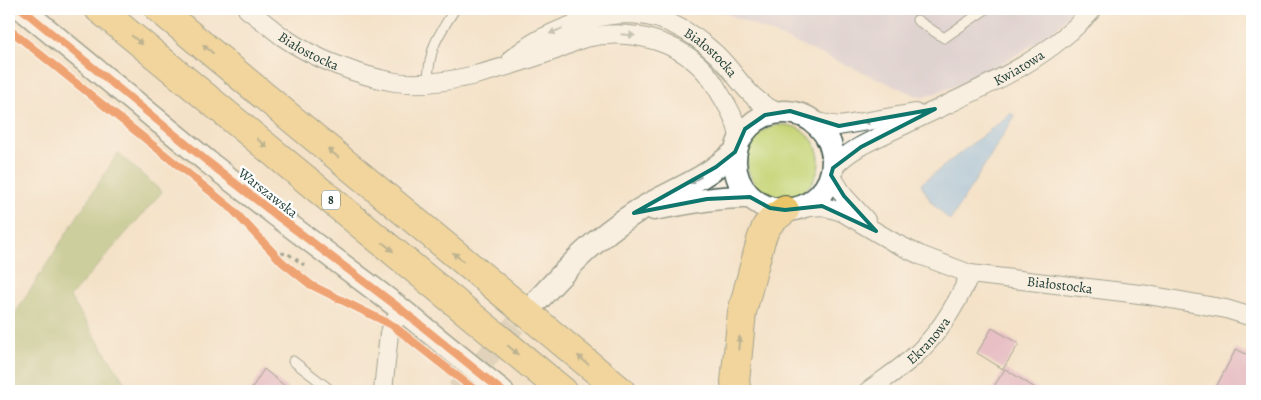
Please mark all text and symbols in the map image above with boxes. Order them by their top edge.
street label: Białostocka [681,23,742,81]
street label: Białostocka [275,27,342,75]
one-way arrow [549,28,563,36]
one-way arrow [620,32,636,40]
one-way arrow [130,34,143,45]
one-way arrow [201,44,214,55]
street label: Kwiatowa [990,45,1048,90]
one-way arrow [861,117,877,125]
one-way arrow [256,138,269,149]
one-way arrow [327,147,339,159]
street label: Warszawska [233,163,302,223]
one-way arrow [688,176,703,184]
road number: 8 [322,190,340,210]
one-way arrow [381,241,394,252]
one-way arrow [451,251,464,262]
street label: Białostocka [1026,271,1094,298]
street label: Ekranowa [902,313,955,368]
one-way arrow [735,335,743,351]
one-way arrow [507,344,519,355]
one-way arrow [577,355,590,366]

